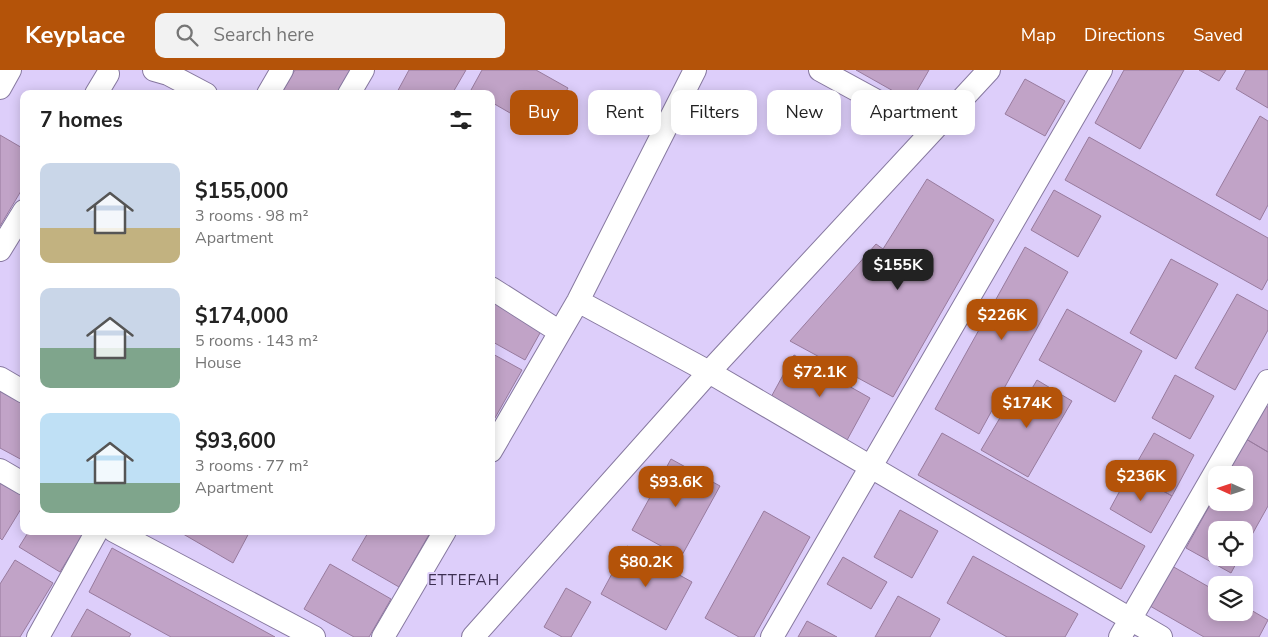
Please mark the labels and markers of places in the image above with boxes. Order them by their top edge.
pin: $155K [863,248,933,291]
pin: $226K [967,298,1037,341]
pin: $72.1K [779,356,861,398]
pin: $174K [992,386,1062,429]
pin: $236K [1106,460,1176,502]
pin: $93.6K [635,466,717,508]
pin: $80.2K [605,546,687,588]

